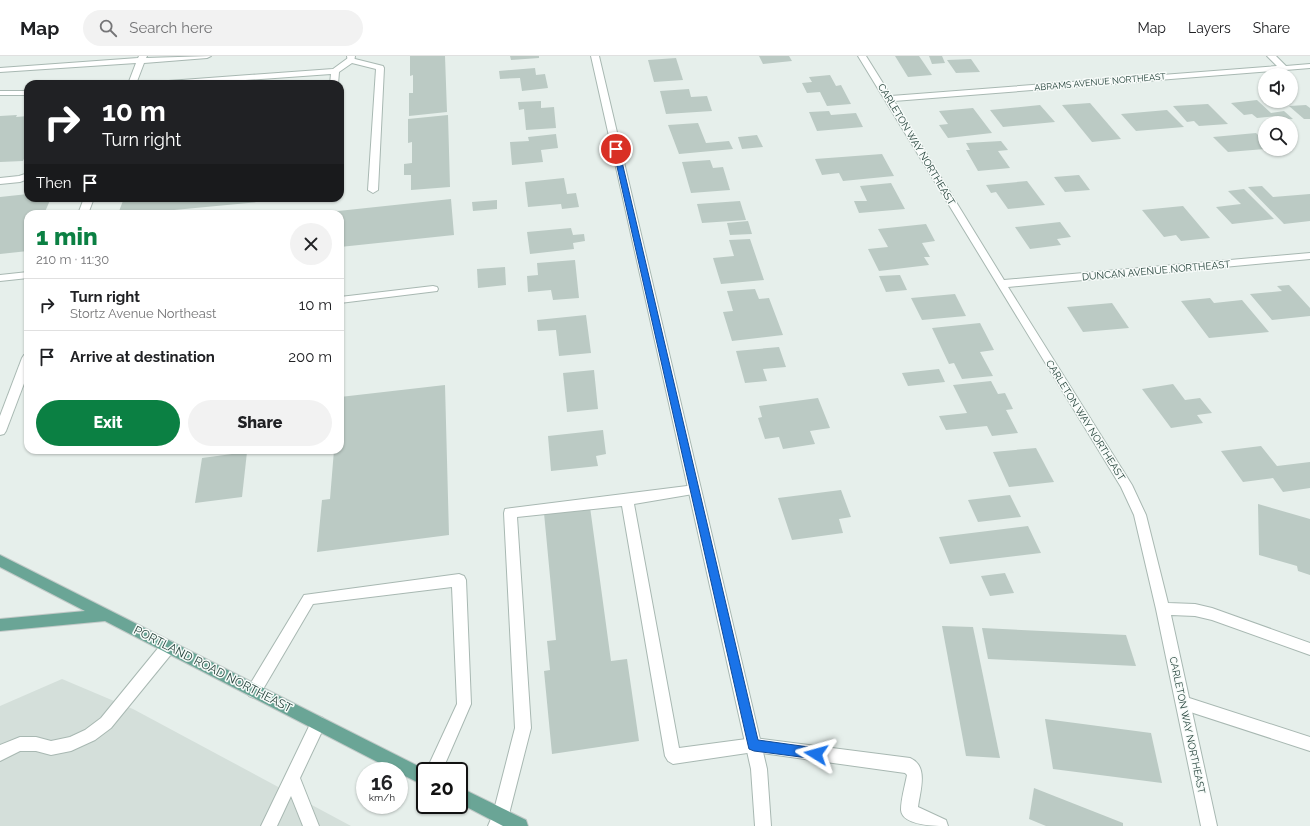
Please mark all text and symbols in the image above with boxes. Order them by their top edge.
search box [83,10,363,46]
text: Map [20,17,59,39]
icon: search [97,17,119,39]
text: Search here [129,19,213,37]
text: Map [1138,20,1166,36]
text: Layers [1188,20,1231,36]
text: Share [1253,20,1290,36]
map controls [1258,68,1298,156]
button: sound [1258,68,1298,108]
street label: ABRAMS AVENUE NORTHEAST [1034,71,1167,93]
street label: CARLETON WAY NORTHEAST [876,81,957,207]
text: 10 m [102,95,166,128]
icon: right [36,96,88,148]
button: search [1258,116,1298,156]
text: Turn right [102,129,181,150]
pin [599,132,633,166]
icon: arrive [605,138,627,160]
icon: arrive [79,172,101,194]
text: Then [36,174,71,192]
text: 1 min [36,222,98,251]
button: close [290,223,332,265]
text: 210 m · 11:30 [36,252,109,267]
street label: DUNCAN AVENUE NORTHEAST [1081,259,1231,282]
text: Turn right [70,288,140,306]
icon: right [36,294,58,316]
text: 10 m [299,296,332,314]
text: Stortz Avenue Northeast [70,306,216,321]
icon: arrive [36,346,58,368]
text: Arrive at destination [70,348,215,366]
text: 200 m [288,348,332,366]
street label: CARLETON WAY NORTHEAST [1044,358,1127,482]
button: Exit [36,400,180,446]
button: Share [188,400,332,446]
street label: PORTLAND ROAD NORTHEAST [131,623,295,715]
street label: CARLETON WAY NORTHEAST [1168,656,1207,795]
position arrow [795,733,837,775]
speed limit sign: 20 [416,762,468,814]
text: 16 [371,771,393,795]
text: km/h [369,792,395,803]

